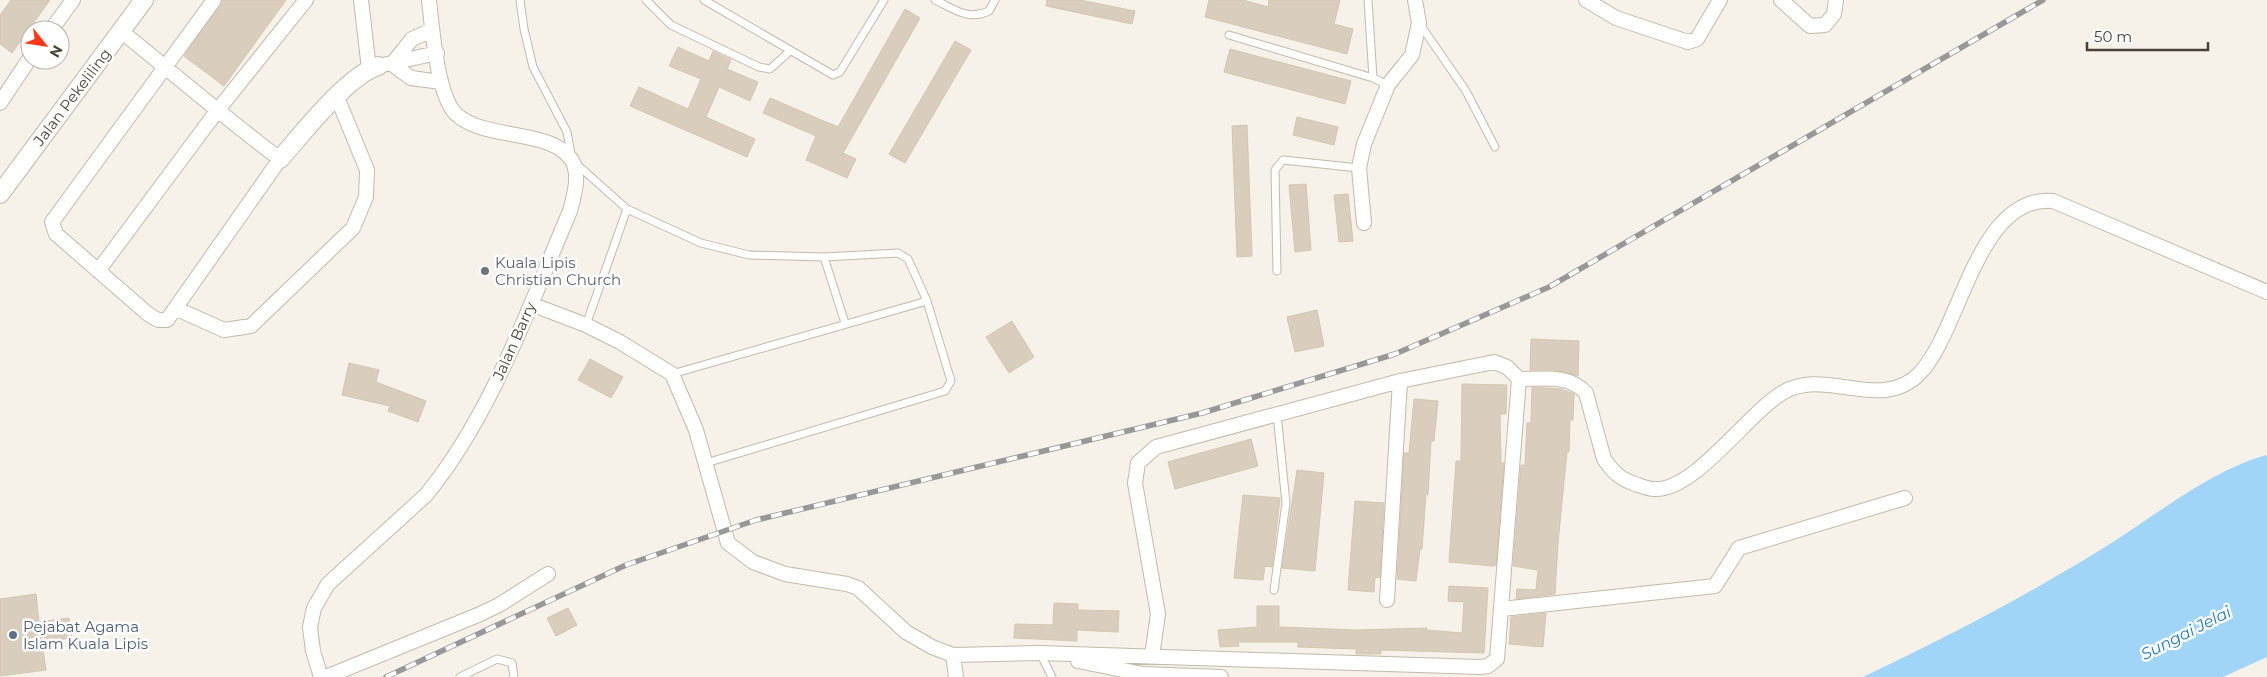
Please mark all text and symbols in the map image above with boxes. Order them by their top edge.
north arrow [20,20,70,70]
scale bar [2087,20,2208,52]
text: 50 m [2094,27,2132,46]
text: N [46,42,67,61]
street label: Jalan Pekeliling [29,44,115,150]
place label: Kuala Lipis Christian Church [495,253,621,289]
marker: Kuala Lipis Christian Church [479,265,491,277]
street label: Jalan Barry [488,298,540,384]
water label: Sungai Jelai [2138,602,2235,664]
place label: Pejabat Agama Islam Kuala Lipis [23,617,148,653]
marker: Pejabat Agama Islam Kuala Lipis [7,629,19,641]

